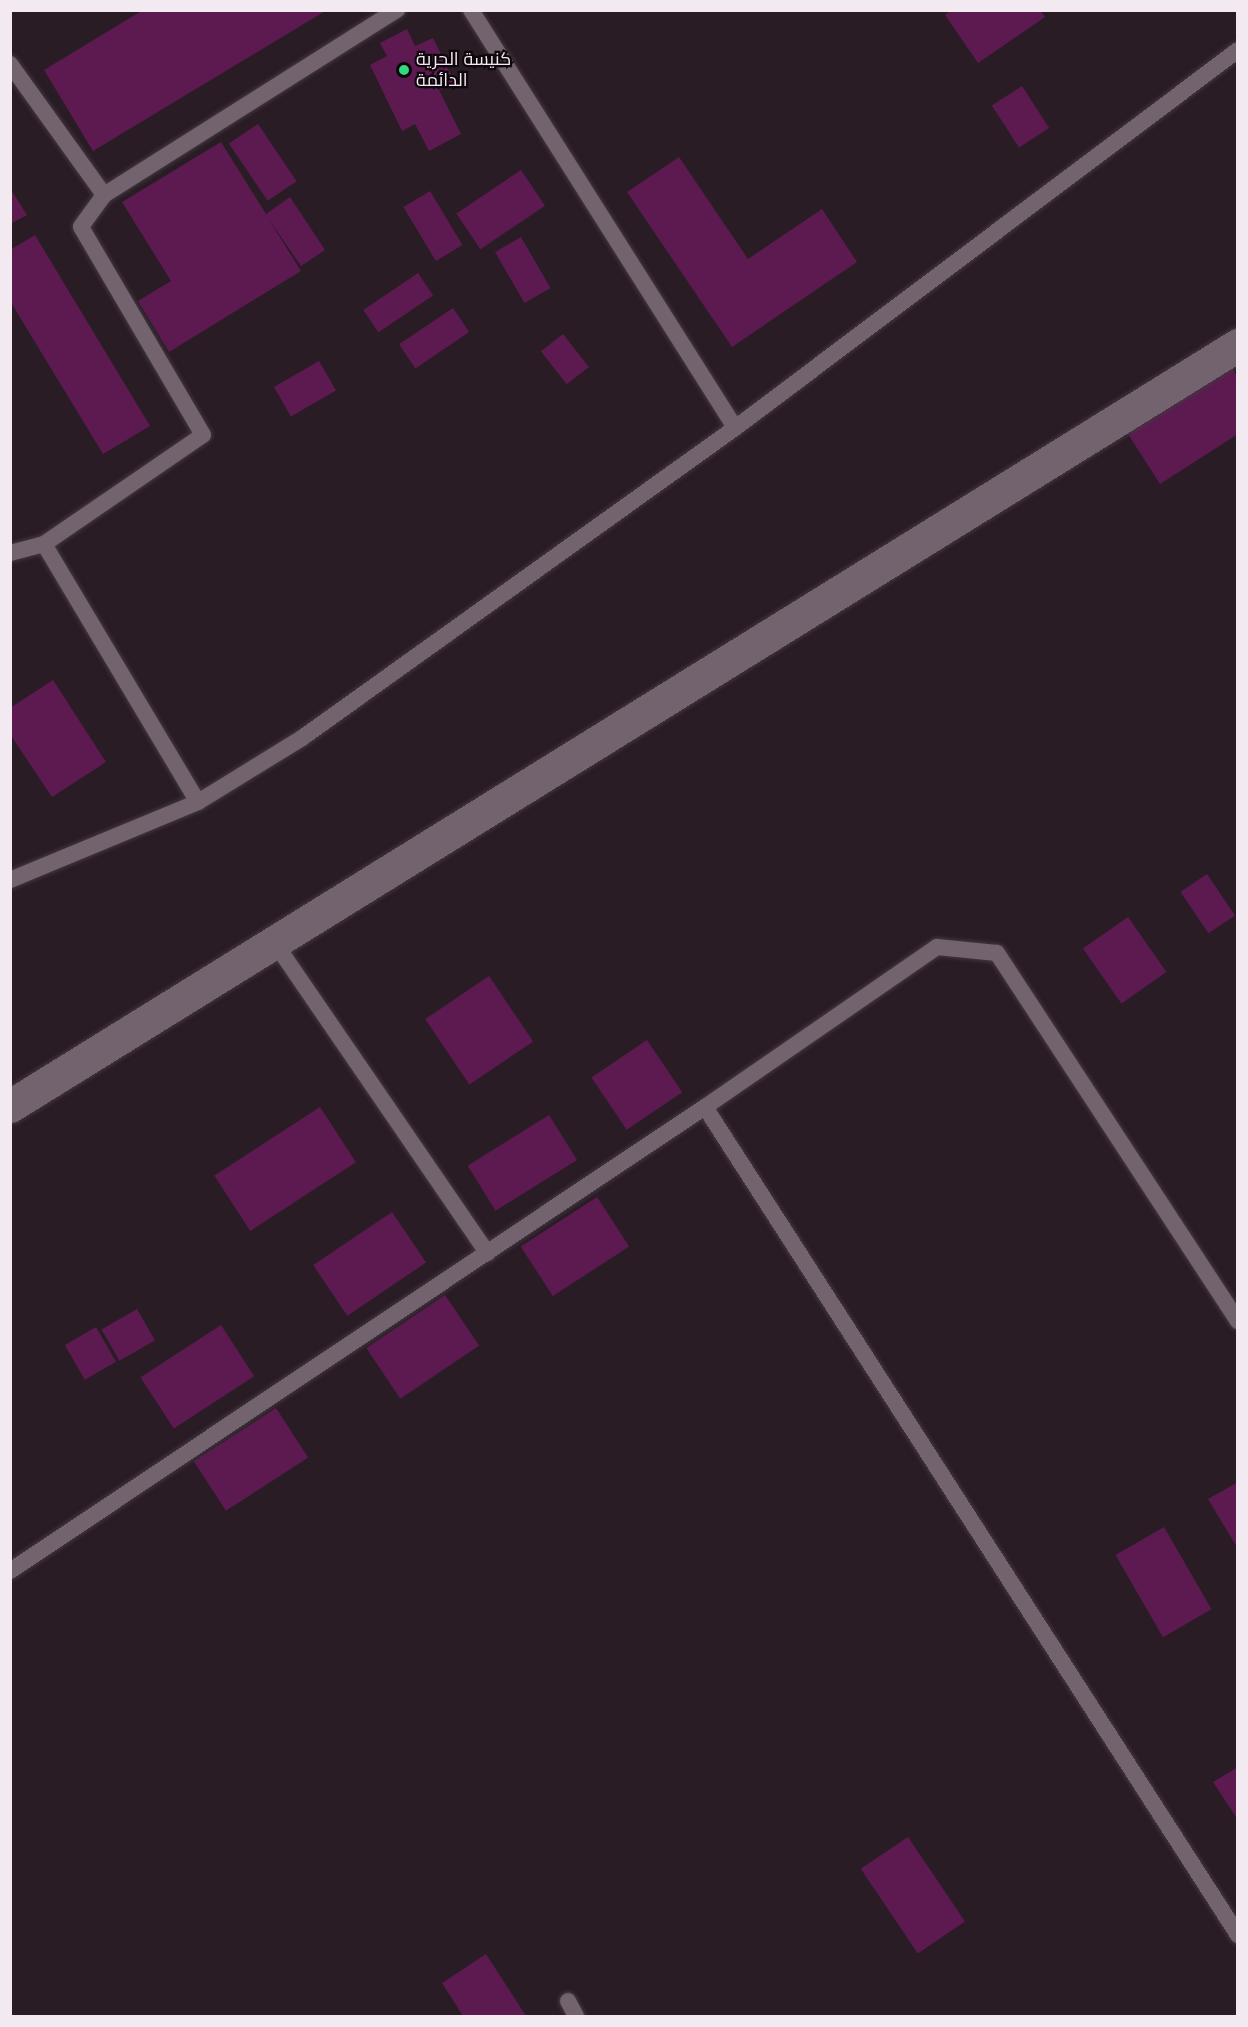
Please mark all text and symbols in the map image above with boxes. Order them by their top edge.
place label: كنيسة الحرية الدائمة [416,49,511,92]
marker: كنيسة الحرية الدائمة [397,63,411,77]

